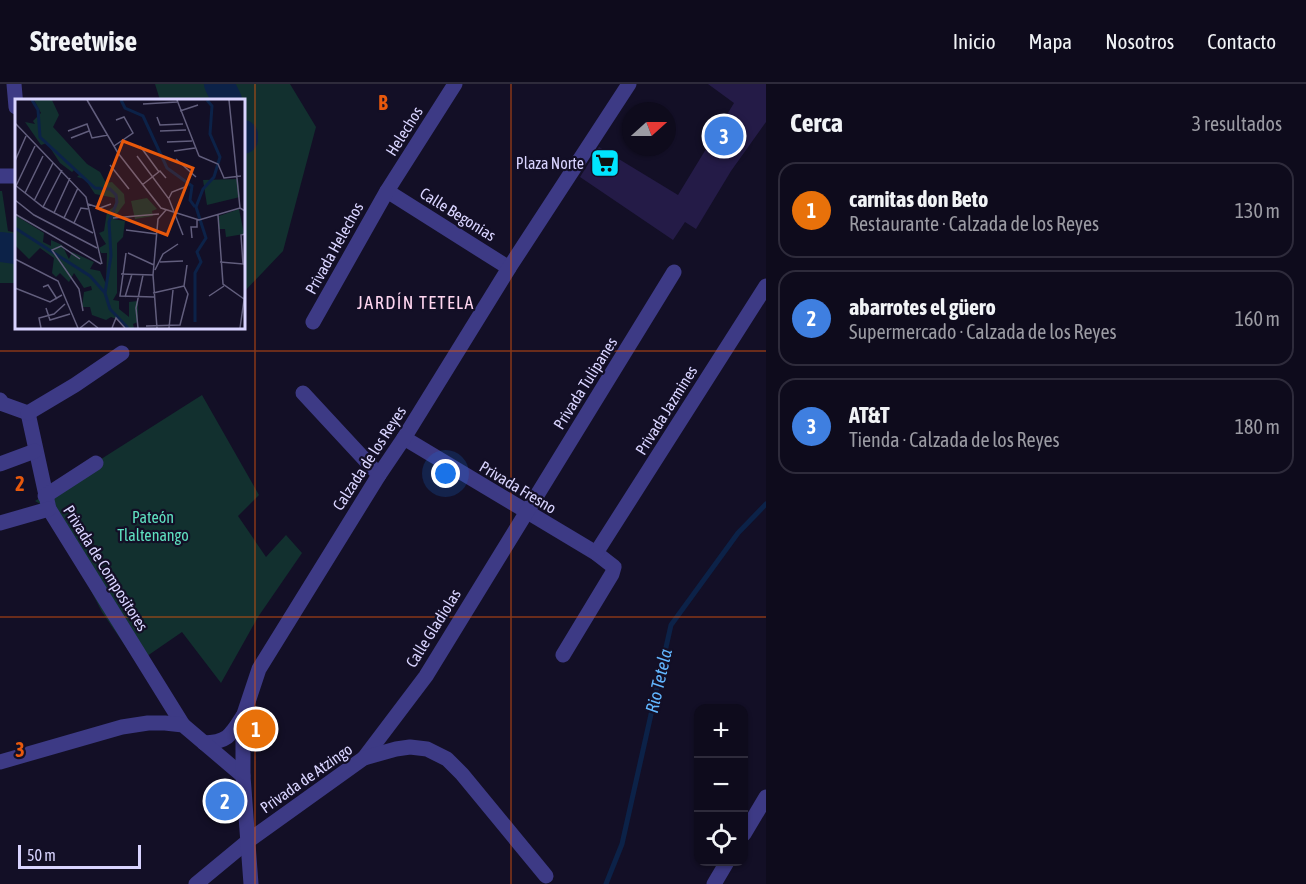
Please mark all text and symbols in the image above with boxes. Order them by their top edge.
text: Streetwise [30,25,137,57]
text: Inicio [953,29,996,53]
text: Mapa [1029,29,1072,53]
text: Nosotros [1105,29,1174,53]
text: Contacto [1207,29,1276,53]
text: B [378,91,388,114]
inset map [15,99,244,328]
north arrow [622,102,676,156]
street label: Helechos [382,103,426,159]
text: Cerca [790,108,843,138]
text: 3 resultados [1192,112,1282,135]
pin: 3 [704,113,744,158]
supermarket icon: Plaza Norte [589,147,621,179]
place label: Plaza Norte [516,154,584,172]
street label: Calle Begonias [416,184,499,245]
text: carnitas don Beto [849,186,988,212]
street label: Privada Helechos [301,199,367,297]
text: 1 [807,199,816,222]
text: 130 m [1235,199,1280,222]
text: Restaurante · Calzada de los Reyes [849,212,1099,235]
district label: JARDÍN TETELA [357,292,475,313]
text: abarrotes el güero [849,294,996,320]
text: 2 [807,307,816,330]
text: 160 m [1235,307,1280,330]
text: Supermercado · Calzada de los Reyes [849,320,1117,343]
street label: Privada Tulipanes [550,333,621,433]
street label: Privada Jazmines [631,362,701,458]
street label: Calzada de los Reyes [329,402,410,514]
text: AT&T [849,402,890,428]
text: 3 [807,415,816,438]
text: 180 m [1235,415,1280,438]
text: Tienda · Calzada de los Reyes [849,428,1060,451]
street label: Privada Fresno [476,457,560,517]
your location [431,459,460,488]
text: 2 [15,472,25,495]
street label: Privada de Compositores [59,502,152,635]
park label: Pateón Tlaltenango [117,508,189,545]
street label: Calle Gladiolas [402,585,464,670]
water label: Rio Tetela [641,646,676,715]
map controls [694,704,748,866]
button: + [694,704,748,758]
pin: 1 [236,706,276,752]
text: 3 [15,738,25,761]
street label: Privada de Atzingo [257,740,356,817]
button: − [694,758,748,812]
pin: 2 [206,778,244,824]
button: locate [694,812,748,866]
scale bar [18,842,141,870]
text: 50 m [27,846,56,864]

